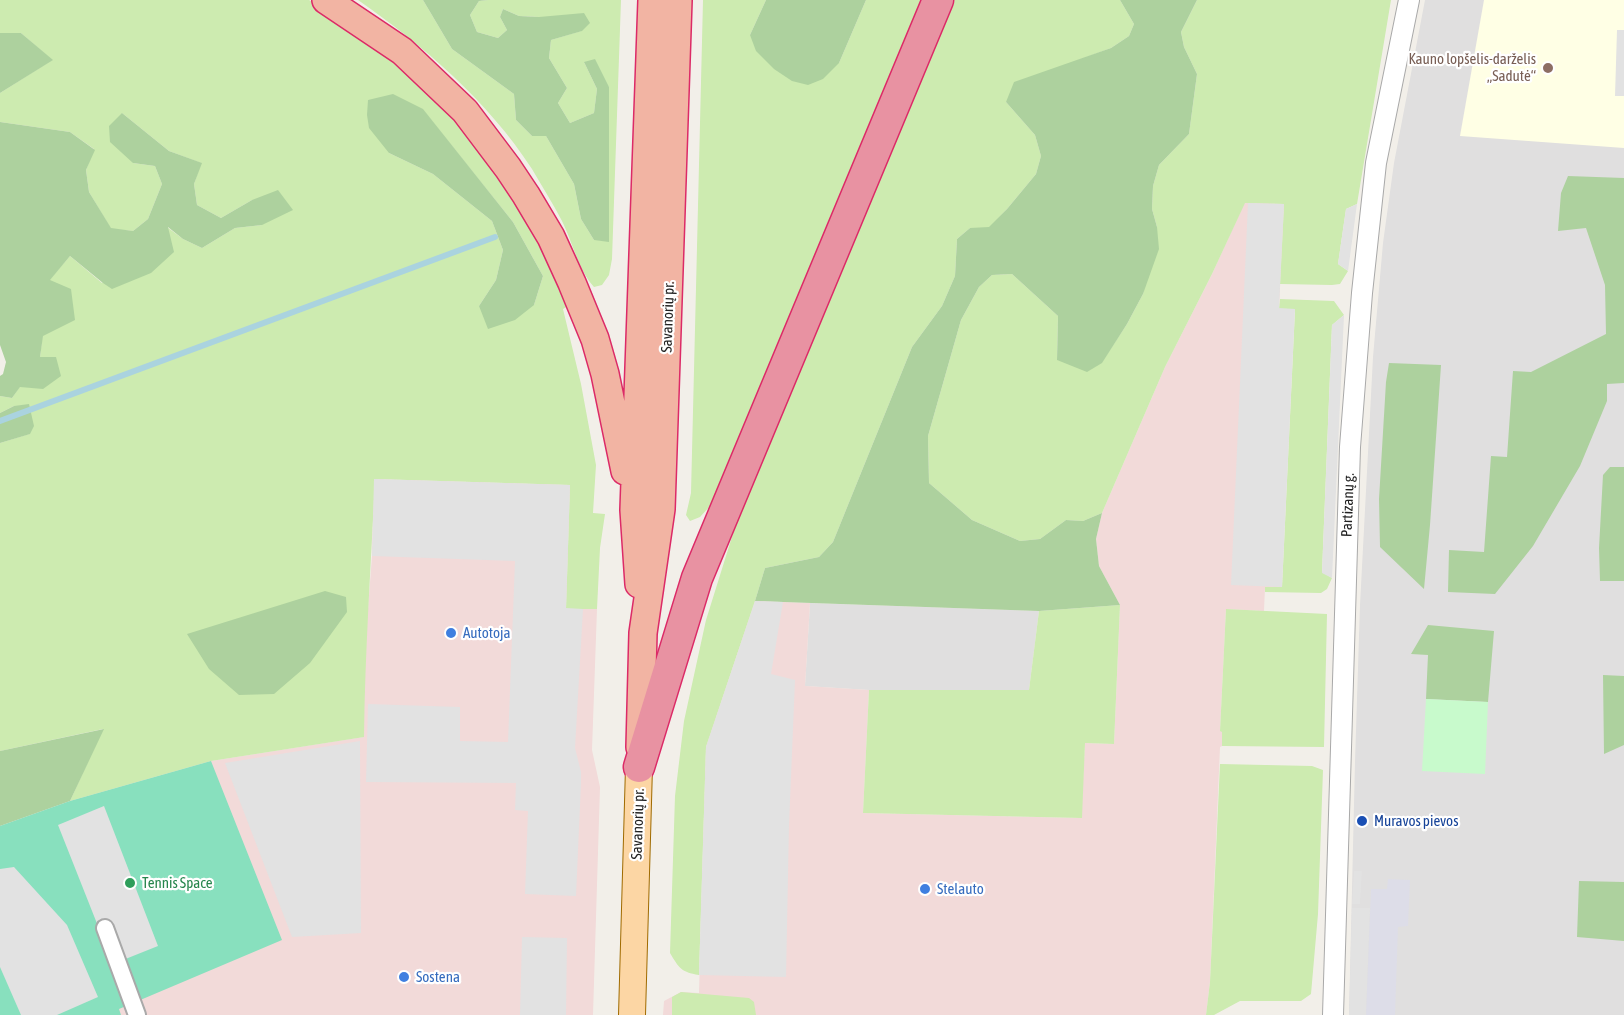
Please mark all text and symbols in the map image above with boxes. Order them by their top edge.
place label: Kauno lopšelis-darželis „Sadutė“ [1409,50,1536,85]
marker: Kauno lopšelis-darželis „Sadutė“ [1541,61,1555,75]
street label: Savanorių pr. [658,281,678,353]
street label: Partizanų g. [1338,473,1358,537]
place label: Autotoja [463,624,510,642]
marker: Autotoja [444,626,458,640]
street label: Savanorių pr. [628,788,648,860]
place label: Muravos pievos [1374,812,1458,830]
marker: Muravos pievos [1355,814,1369,828]
place label: Tennis Space [142,874,213,892]
marker: Tennis Space [123,876,137,890]
place label: Stelauto [937,880,984,898]
marker: Stelauto [918,882,932,896]
place label: Sostena [416,968,460,986]
marker: Sostena [397,970,411,984]

